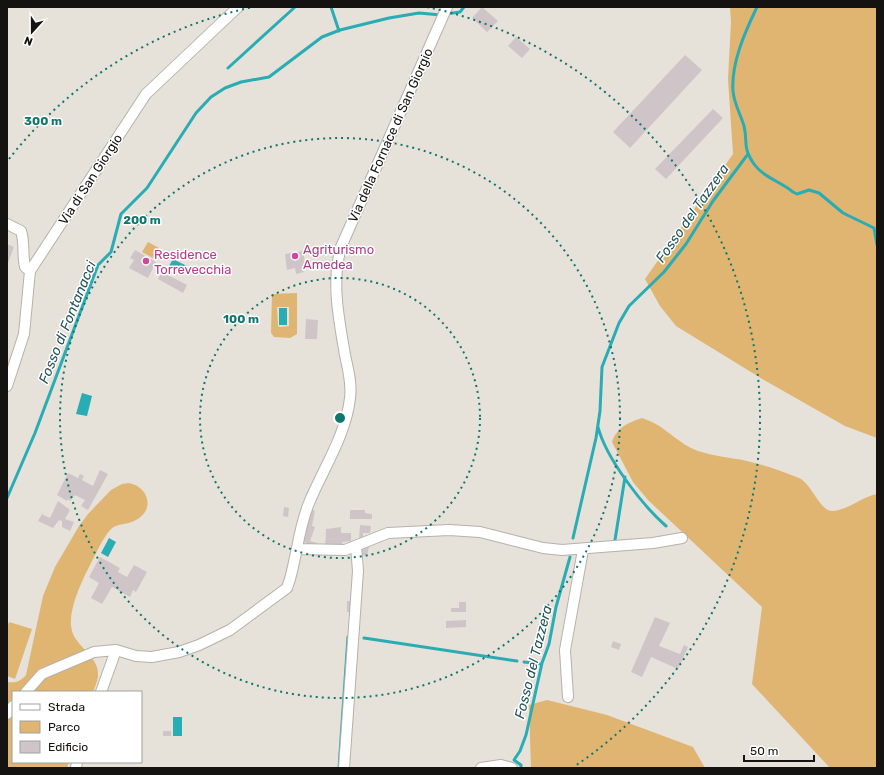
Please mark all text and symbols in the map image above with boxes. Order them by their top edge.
north arrow [12,12,52,52]
text: N [22,33,35,48]
street label: Via della Fornace di San Giorgio [345,46,437,225]
text: 300 m [24,114,62,128]
street label: Via di San Giorgio [56,131,126,228]
water label: Fosso del Tazzera [652,161,733,266]
text: 200 m [123,213,161,227]
place label: Agriturismo Amedea [303,242,374,272]
place label: Residence Torrevecchia [154,247,231,277]
marker: Agriturismo Amedea [290,251,300,261]
marker: Residence Torrevecchia [141,256,151,266]
water label: Fosso di Fontanacci [35,258,100,386]
text: 100 m [223,312,259,326]
centre of rings [333,411,347,425]
water label: Fosso del Tazzera [511,604,556,721]
legend [12,691,142,763]
text: Strada [48,700,85,714]
text: Parco [48,720,80,734]
scale bar [744,737,814,763]
text: Edificio [48,740,88,754]
text: 50 m [750,744,778,758]

